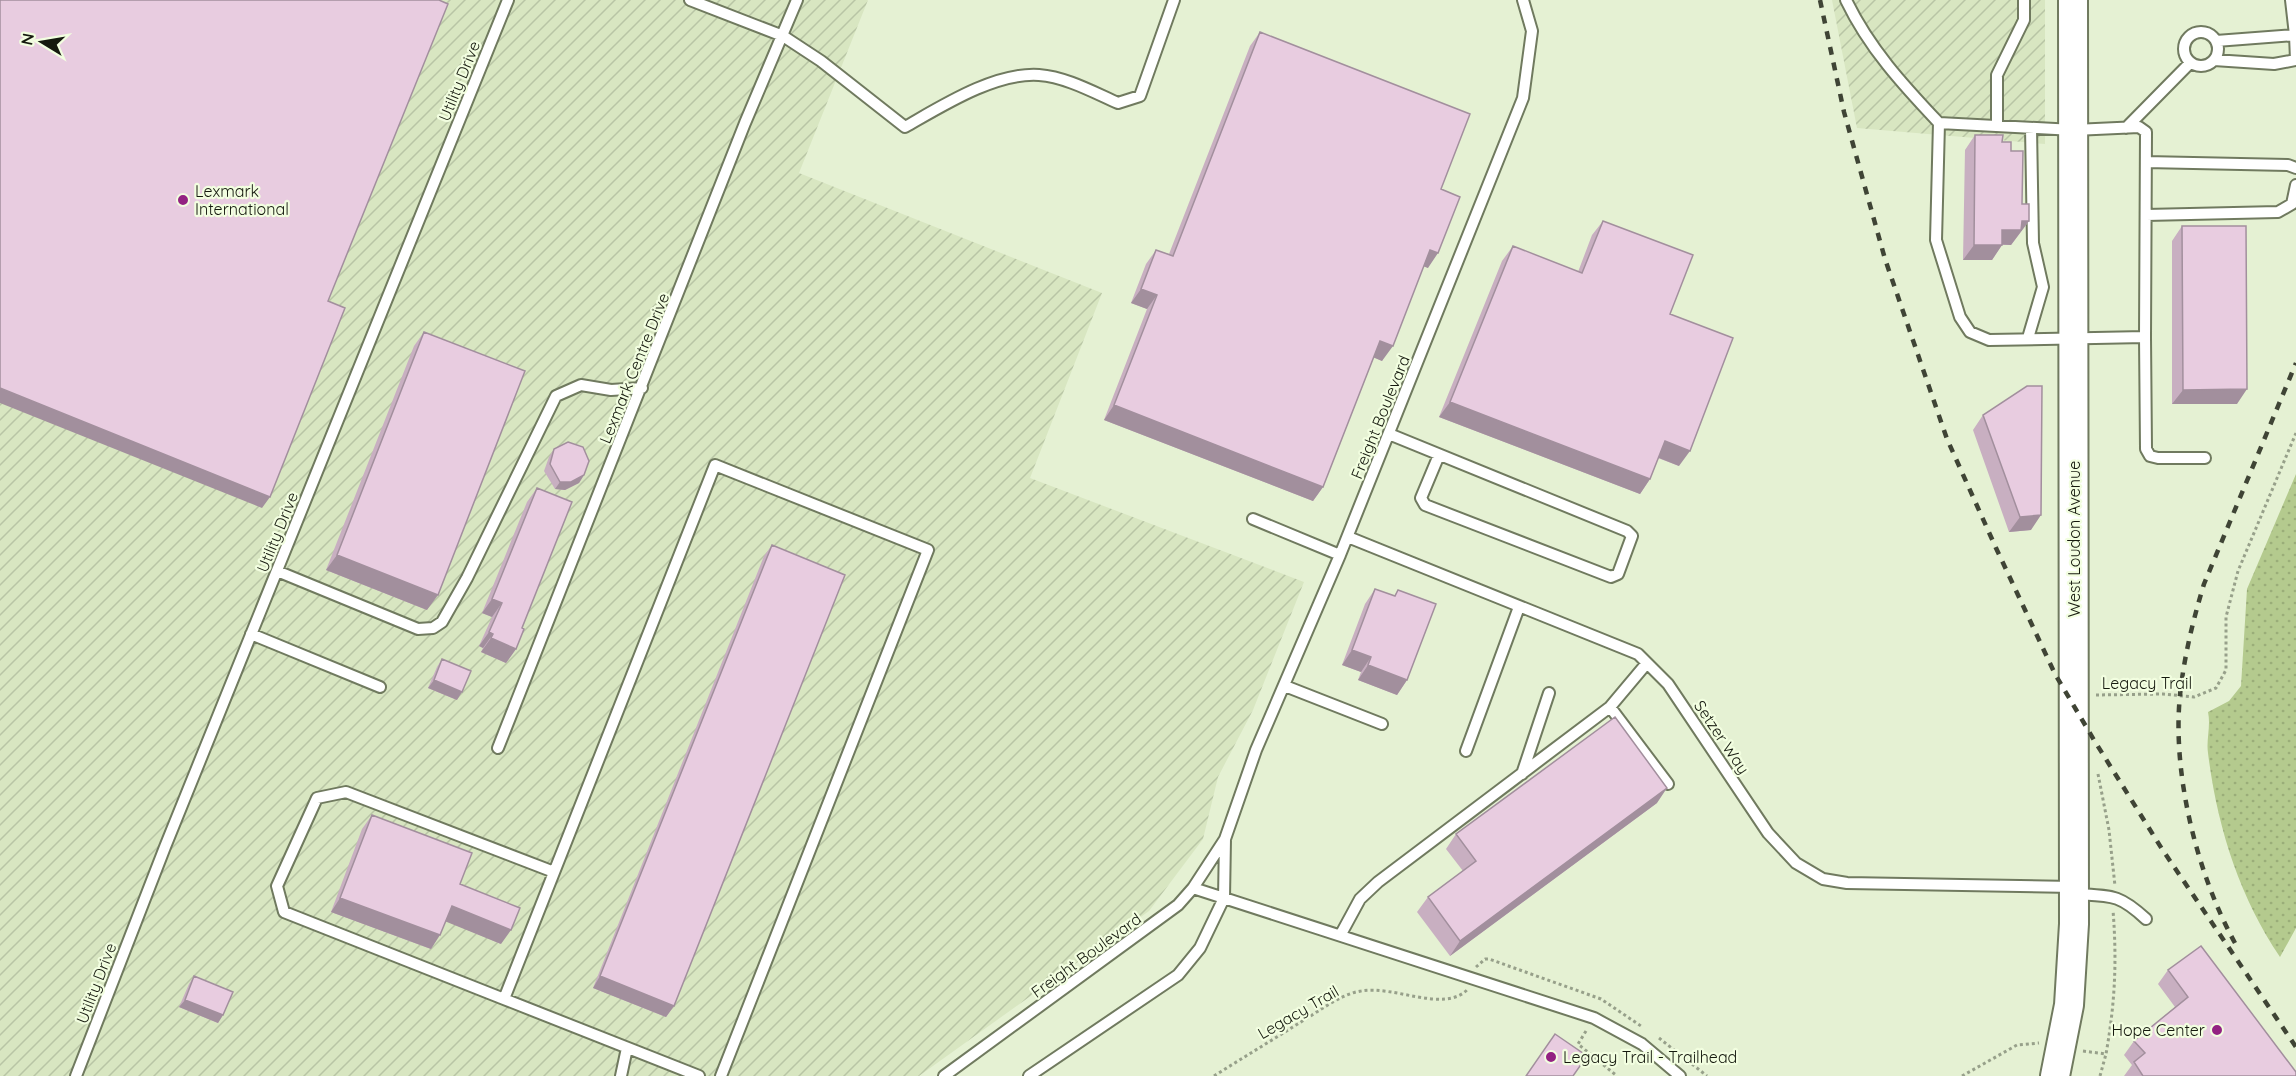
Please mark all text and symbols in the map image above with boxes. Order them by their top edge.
north arrow [12,12,72,72]
text: N [16,31,38,47]
street label: Utility Drive [434,38,484,124]
place label: Lexmark International [195,181,289,219]
marker: Lexmark International [176,193,190,207]
street label: Lexmark Centre Drive [595,290,673,446]
street label: Freight Boulevard [1346,352,1414,482]
street label: West Loudon Avenue [2064,461,2084,617]
street label: Utility Drive [252,489,302,575]
street label: Legacy Trail [2102,673,2192,693]
street label: Setzer Way [1690,696,1754,778]
street label: Freight Boulevard [1027,908,1145,1002]
street label: Utility Drive [71,940,121,1026]
street label: Legacy Trail [1254,981,1342,1043]
place label: Hope Center [2111,1020,2205,1040]
marker: Hope Center [2210,1023,2224,1037]
place label: Legacy Trail - Trailhead [1563,1047,1737,1067]
marker: Legacy Trail - Trailhead [1544,1050,1558,1064]

